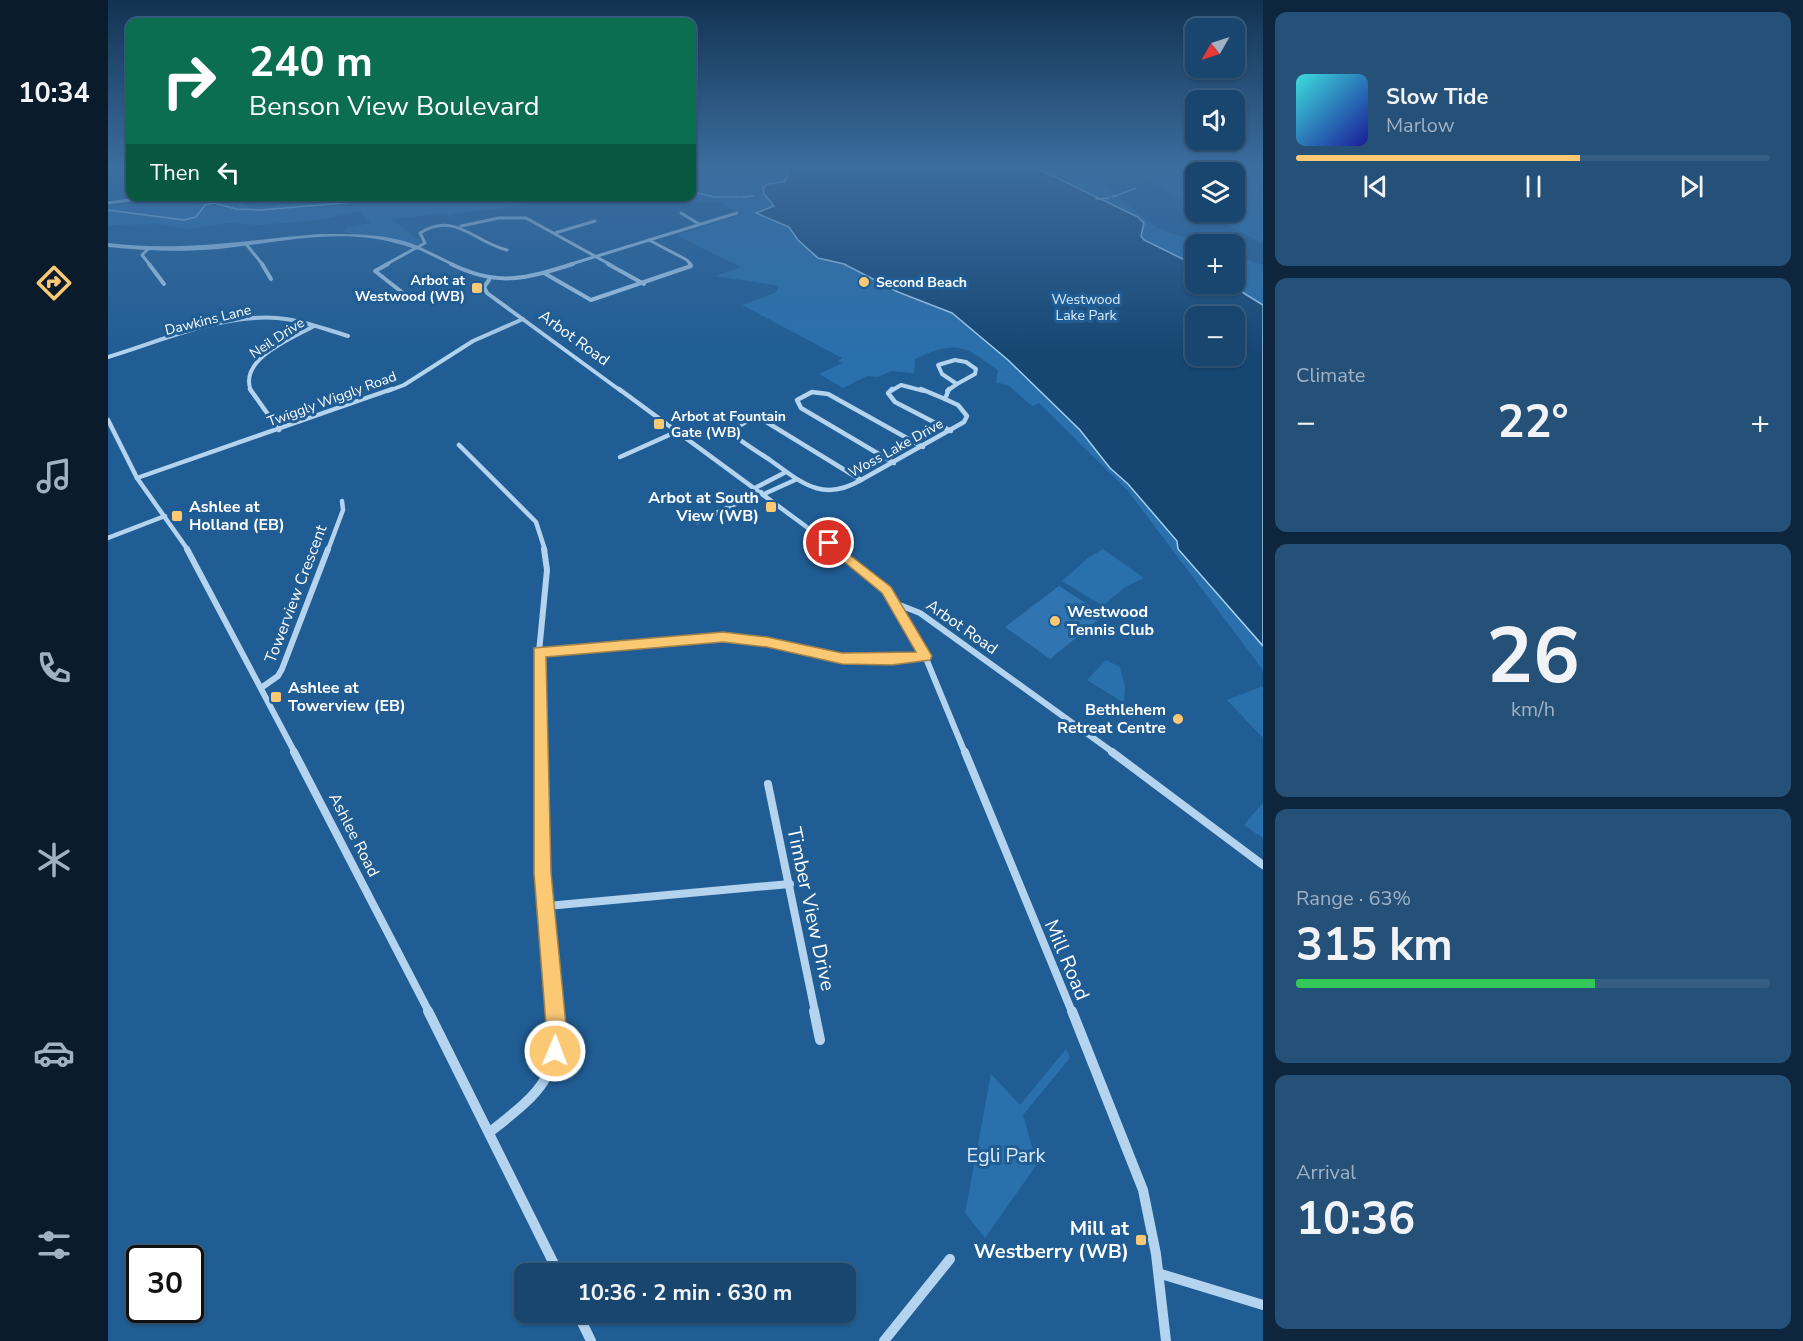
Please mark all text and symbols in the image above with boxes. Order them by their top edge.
north arrow [1185,18,1245,78]
map controls [1185,18,1245,366]
text: 240 m [249,34,373,91]
icon: right [150,42,228,120]
text: 10:34 [18,75,90,112]
text: Slow Tide [1386,82,1488,112]
text: Benson View Boulevard [249,88,540,125]
button: sound [1185,90,1245,150]
text: Marlow [1386,112,1454,139]
icon: left [212,156,245,189]
text: Then [150,158,200,188]
button: layers [1185,162,1245,222]
icon: previous [1359,170,1392,203]
icon: pause [1517,170,1550,203]
icon: next [1675,170,1708,203]
button: + [1185,234,1245,294]
icon: directions [33,262,75,304]
place label: Arbot at Westwood (WB) [355,271,466,306]
place label: Second Beach [876,273,967,292]
marker: Second Beach [857,275,871,289]
marker: Arbot at Westwood (WB) [470,281,484,295]
park label: Westwood Lake Park [1051,290,1121,325]
street label: Dawkins Lane [163,300,253,340]
street label: Arbot Road [534,305,614,371]
button: − [1185,306,1245,366]
street label: Neil Drive [246,313,308,363]
text: Climate [1296,362,1365,389]
street label: Twiggly Wiggly Road [265,367,399,431]
text: 22° [1497,392,1569,453]
text: − [1296,400,1316,445]
text: + [1750,400,1770,445]
place label: Arbot at Fountain Gate (WB) [671,407,786,442]
street label: Woss Lake Drive [845,414,947,482]
marker: Arbot at Fountain Gate (WB) [652,417,666,431]
icon: music [33,455,75,497]
place label: Arbot at South View (WB) [648,487,759,527]
place label: Ashlee at Holland (EB) [189,496,285,536]
marker: Arbot at South View (WB) [764,500,778,514]
marker: Ashlee at Holland (EB) [170,509,184,523]
pin [803,517,854,568]
street label: Towerview Crescent [260,521,333,666]
icon: arrive [812,526,845,559]
street label: Arbot Road [922,594,1002,660]
place label: Westwood Tennis Club [1067,601,1154,641]
text: 26 [1486,603,1580,710]
marker: Westwood Tennis Club [1048,614,1062,628]
icon: phone [33,647,75,689]
place label: Ashlee at Towerview (EB) [288,677,406,717]
marker: Ashlee at Towerview (EB) [269,690,283,704]
text: km/h [1511,696,1555,723]
place label: Bethlehem Retreat Centre [1057,699,1166,739]
marker: Bethlehem Retreat Centre [1171,712,1185,726]
street label: Ashlee Road [323,789,385,881]
street label: Timber View Drive [780,825,842,993]
icon: climate [33,839,75,881]
text: Range · 63% [1296,885,1411,912]
street label: Mill Road [1038,915,1096,1005]
text: 315 km [1296,915,1453,976]
position arrow [523,1019,587,1083]
icon: car [33,1032,75,1074]
park label: Egli Park [967,1142,1046,1169]
text: Arrival [1296,1159,1356,1186]
text: 10:36 [1296,1189,1415,1250]
place label: Mill at Westberry (WB) [974,1215,1129,1265]
icon: filters [33,1224,75,1266]
marker: Mill at Westberry (WB) [1134,1233,1148,1247]
speed limit sign: 30 [126,1245,204,1323]
text: 10:36 · 2 min · 630 m [578,1278,792,1308]

